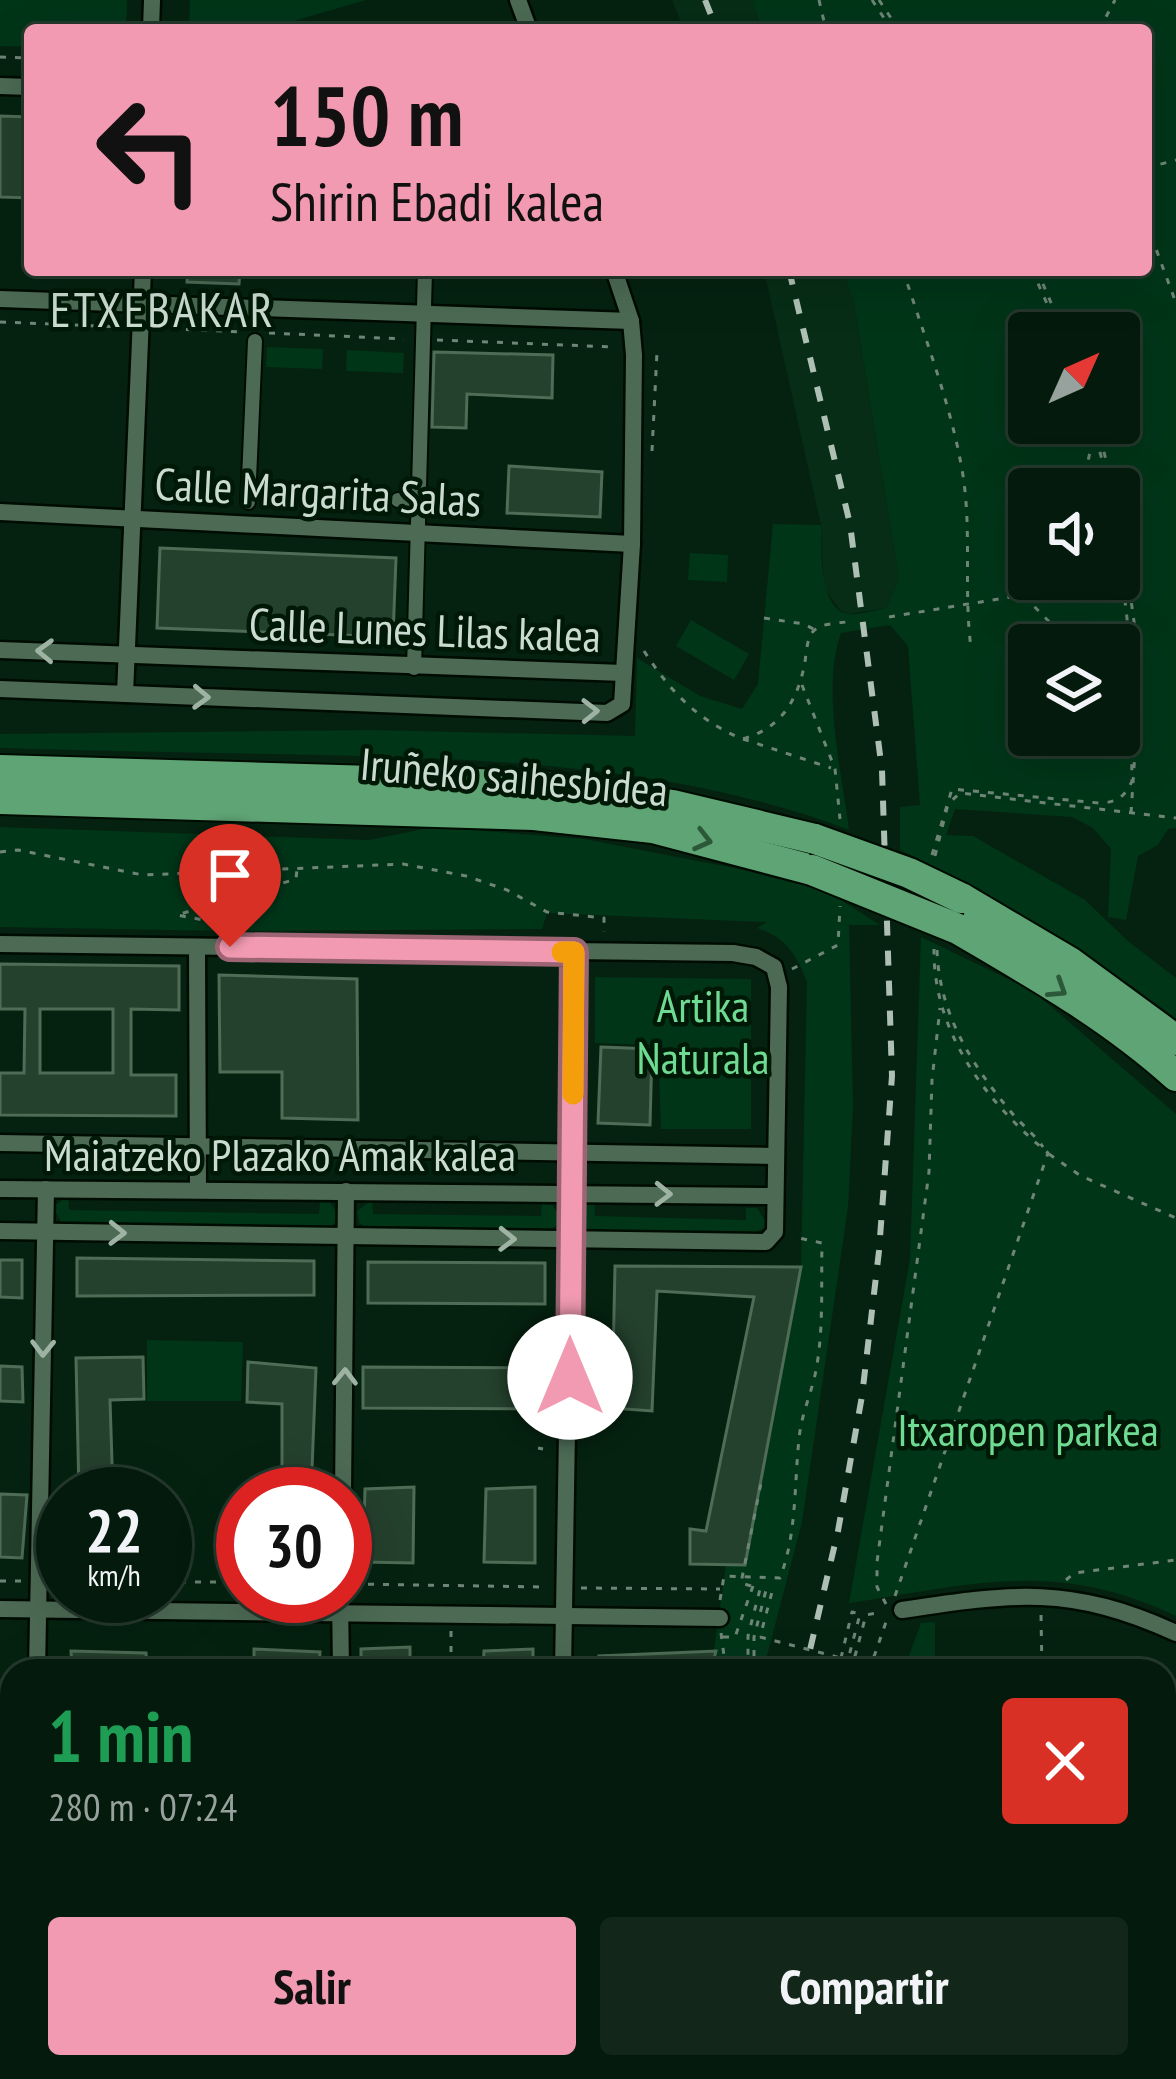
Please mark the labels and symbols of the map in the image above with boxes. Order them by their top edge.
district label: ETXEBAKAR [50,278,276,340]
north arrow [1008,312,1140,444]
street label: Calle Margarita Salas [153,453,483,529]
street label: Calle Lunes Lilas kalea [248,594,602,664]
one-way arrow [35,639,54,665]
one-way arrow [192,684,211,710]
one-way arrow [582,698,600,724]
street label: Iruñeko saihesbidea [358,734,670,818]
pin [179,824,281,947]
one-way arrow [692,826,712,851]
one-way arrow [1045,974,1067,997]
park label: Artika Naturala [637,976,769,1086]
street label: Maiatzeko Plazako Amak kalea [44,1125,516,1183]
one-way arrow [654,1181,673,1207]
one-way arrow [108,1219,127,1245]
one-way arrow [498,1226,517,1252]
position arrow [507,1314,633,1440]
one-way arrow [31,1339,57,1358]
one-way arrow [332,1367,358,1385]
park label: Itxaropen parkea [897,1400,1159,1458]
speed limit sign: 30 [216,1467,372,1623]

